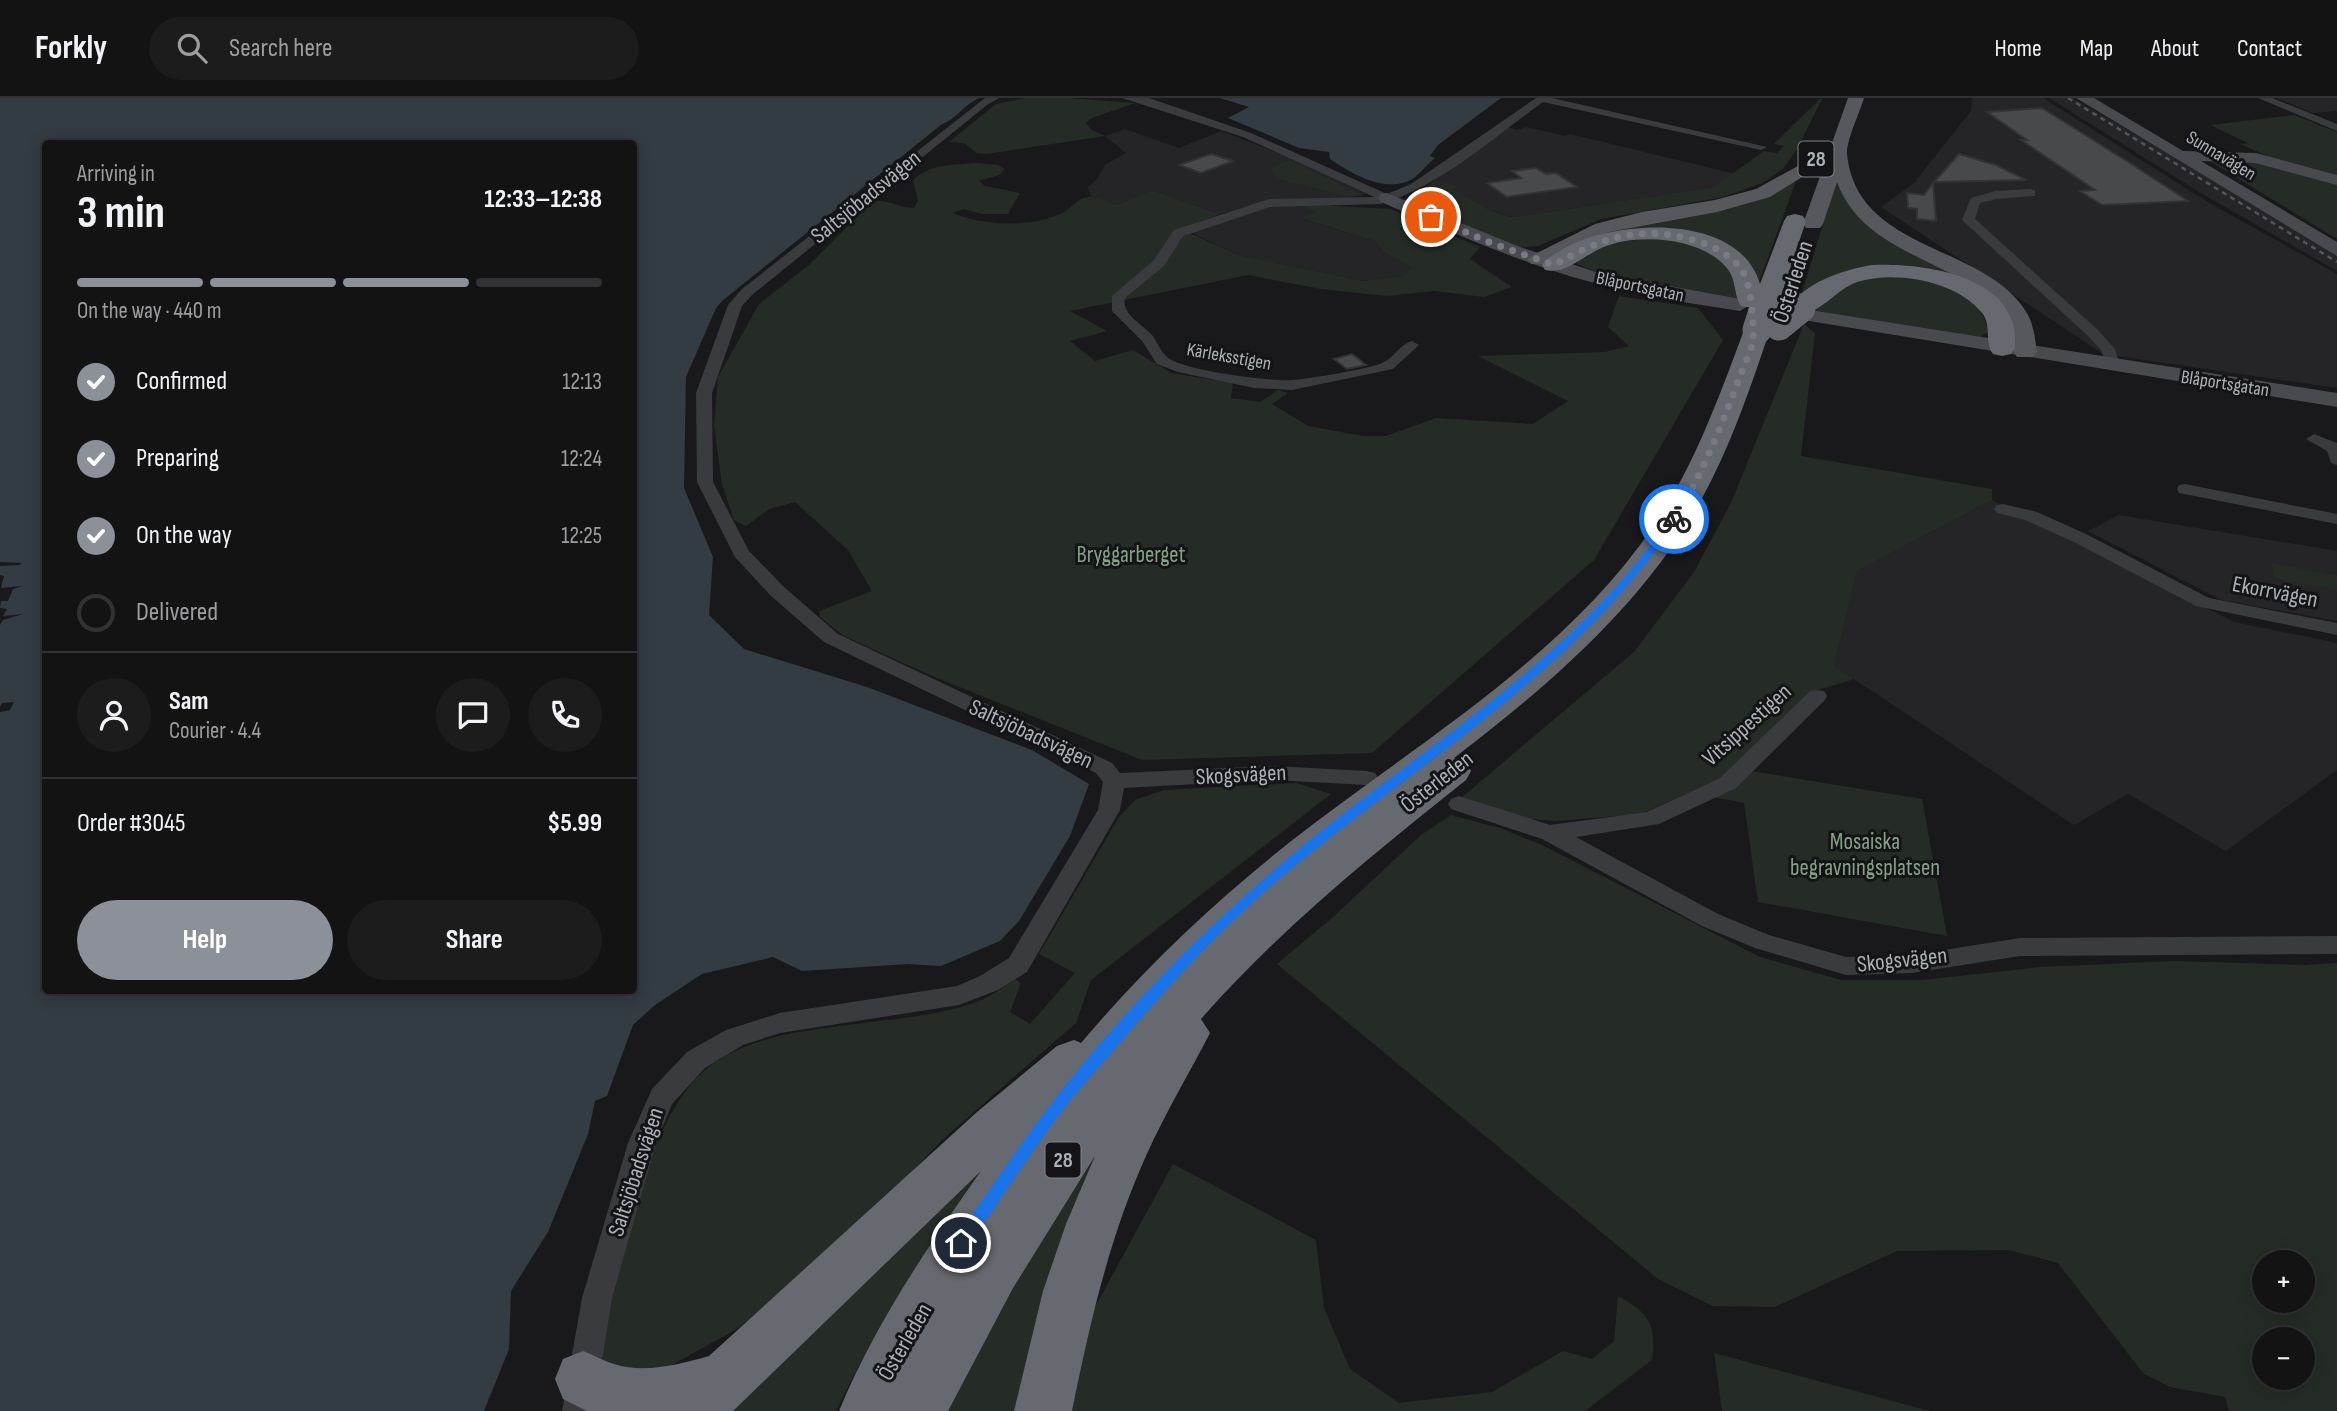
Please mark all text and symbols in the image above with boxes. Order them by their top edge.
search box [149,17,639,80]
text: Forkly [35,28,107,68]
icon: search [173,29,211,67]
text: Search here [229,33,332,64]
text: Home [1994,34,2042,63]
text: Map [2080,34,2113,63]
text: About [2151,34,2199,63]
text: Contact [2237,34,2302,63]
street label: Sunnavägen [2182,126,2260,186]
road number: 28 [1798,141,1834,176]
street label: Saltsjöbadsvägen [805,144,927,250]
text: Arriving in [77,160,155,188]
text: 12:33–12:38 [484,184,602,215]
text: 3 min [77,186,165,241]
pin [1401,187,1461,247]
icon: bag [1412,198,1450,236]
street label: Österleden [1767,237,1819,327]
street label: Blåportsgatan [1594,267,1686,307]
text: On the way · 440 m [77,297,222,325]
street label: Kärleksstigen [1185,338,1273,376]
icon: check [77,363,115,401]
text: Confirmed [136,366,227,397]
street label: Blåportsgatan [2179,366,2271,402]
text: 12:13 [562,368,602,396]
icon: check [77,440,115,478]
text: Preparing [136,443,219,474]
text: 12:24 [561,445,602,473]
courier [1639,484,1709,554]
icon: bike [1655,500,1693,538]
icon: check [77,517,115,555]
text: On the way [136,520,232,551]
text: 12:25 [561,522,602,550]
park label: Bryggarberget [1077,541,1185,569]
street label: Ekorrvägen [2230,570,2320,614]
text: Delivered [136,597,218,628]
button: person [77,678,151,752]
button: chat [436,678,510,752]
button: phone [528,678,602,752]
street label: Vitsippestigen [1697,678,1797,772]
text: Sam [169,686,209,717]
street label: Saltsjöbadsvägen [965,693,1097,775]
text: Courier · 4.4 [169,717,261,745]
street label: Österleden [1395,745,1479,819]
street label: Skogsvägen [1195,759,1287,791]
text: Order #3045 [77,808,185,839]
text: $5.99 [547,808,602,839]
park label: Mosaiska begravningsplatsen [1790,828,1940,882]
button: Help [77,900,333,980]
button: Share [347,900,602,980]
street label: Skogsvägen [1855,941,1949,979]
street label: Saltsjöbadsvägen [602,1104,670,1240]
road number: 28 [1046,1142,1080,1178]
pin [931,1213,991,1273]
icon: home [942,1224,980,1262]
map controls [2252,1250,2315,1390]
button: + [2252,1250,2315,1313]
street label: Österleden [872,1298,938,1386]
button: − [2252,1327,2315,1390]

